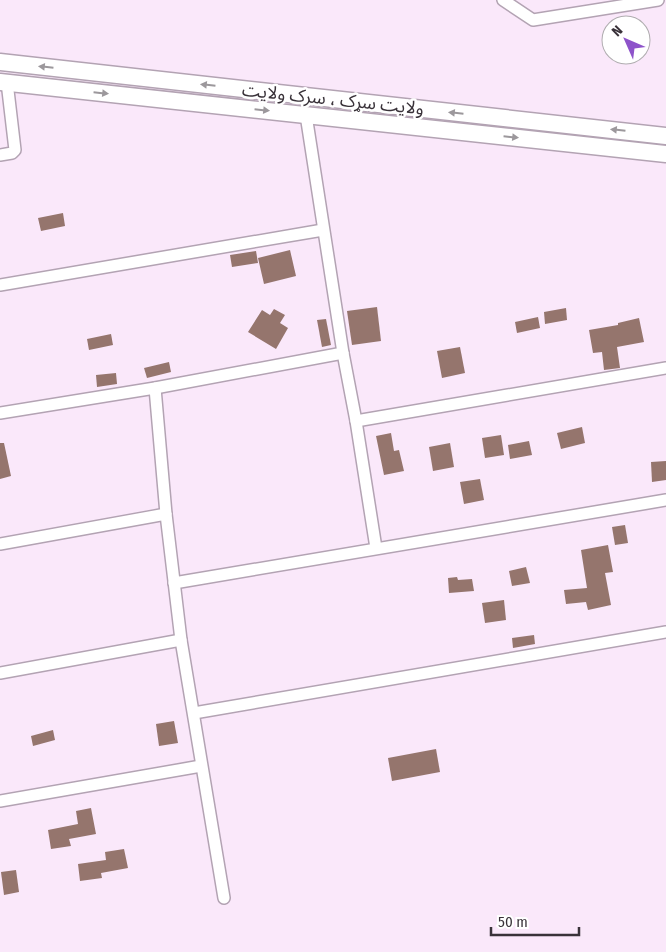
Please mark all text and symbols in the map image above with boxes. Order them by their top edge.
north arrow [601,15,651,65]
text: N [608,22,626,40]
one-way arrow [38,63,54,71]
street label: ولایت سړک ، سرک ولایت [241,79,425,119]
one-way arrow [199,81,215,89]
one-way arrow [93,89,109,97]
one-way arrow [255,106,271,114]
one-way arrow [448,109,464,117]
one-way arrow [609,126,625,134]
one-way arrow [503,133,519,141]
scale bar [491,904,578,936]
text: 50 m [498,913,528,931]

